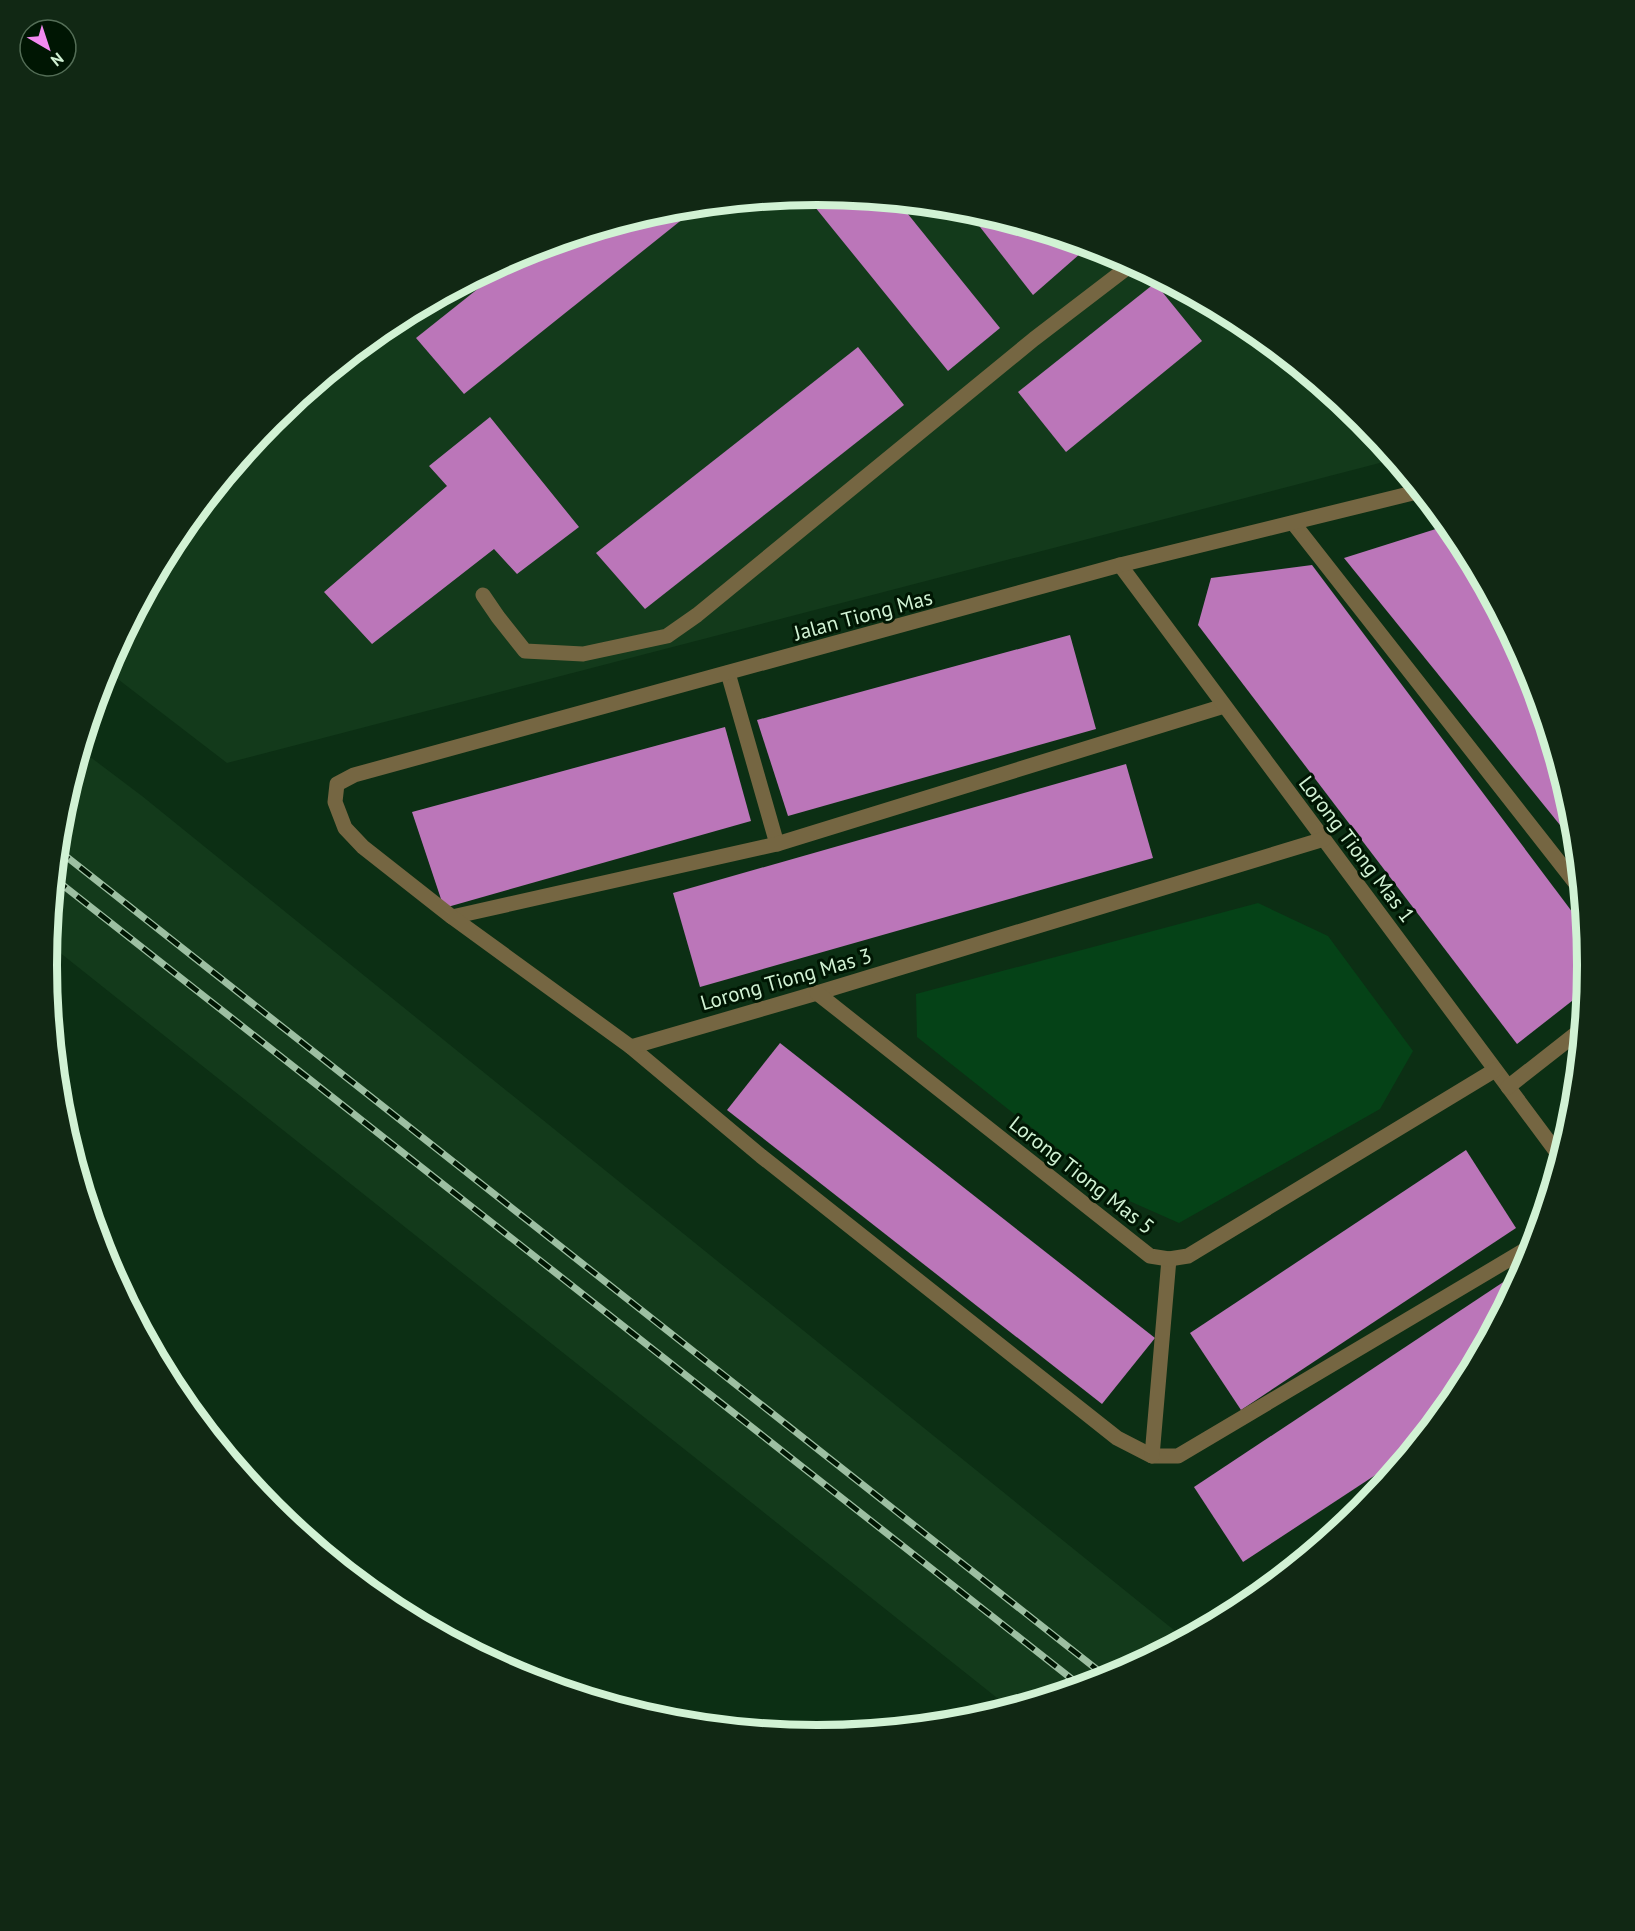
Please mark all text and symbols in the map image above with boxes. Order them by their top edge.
north arrow [18,18,78,78]
text: N [47,49,68,71]
street label: Jalan Tiong Mas [790,584,935,647]
street label: Lorong Tiong Mas 1 [1293,770,1421,928]
street label: Lorong Tiong Mas 3 [697,942,875,1016]
street label: Lorong Tiong Mas 5 [1004,1110,1160,1240]

